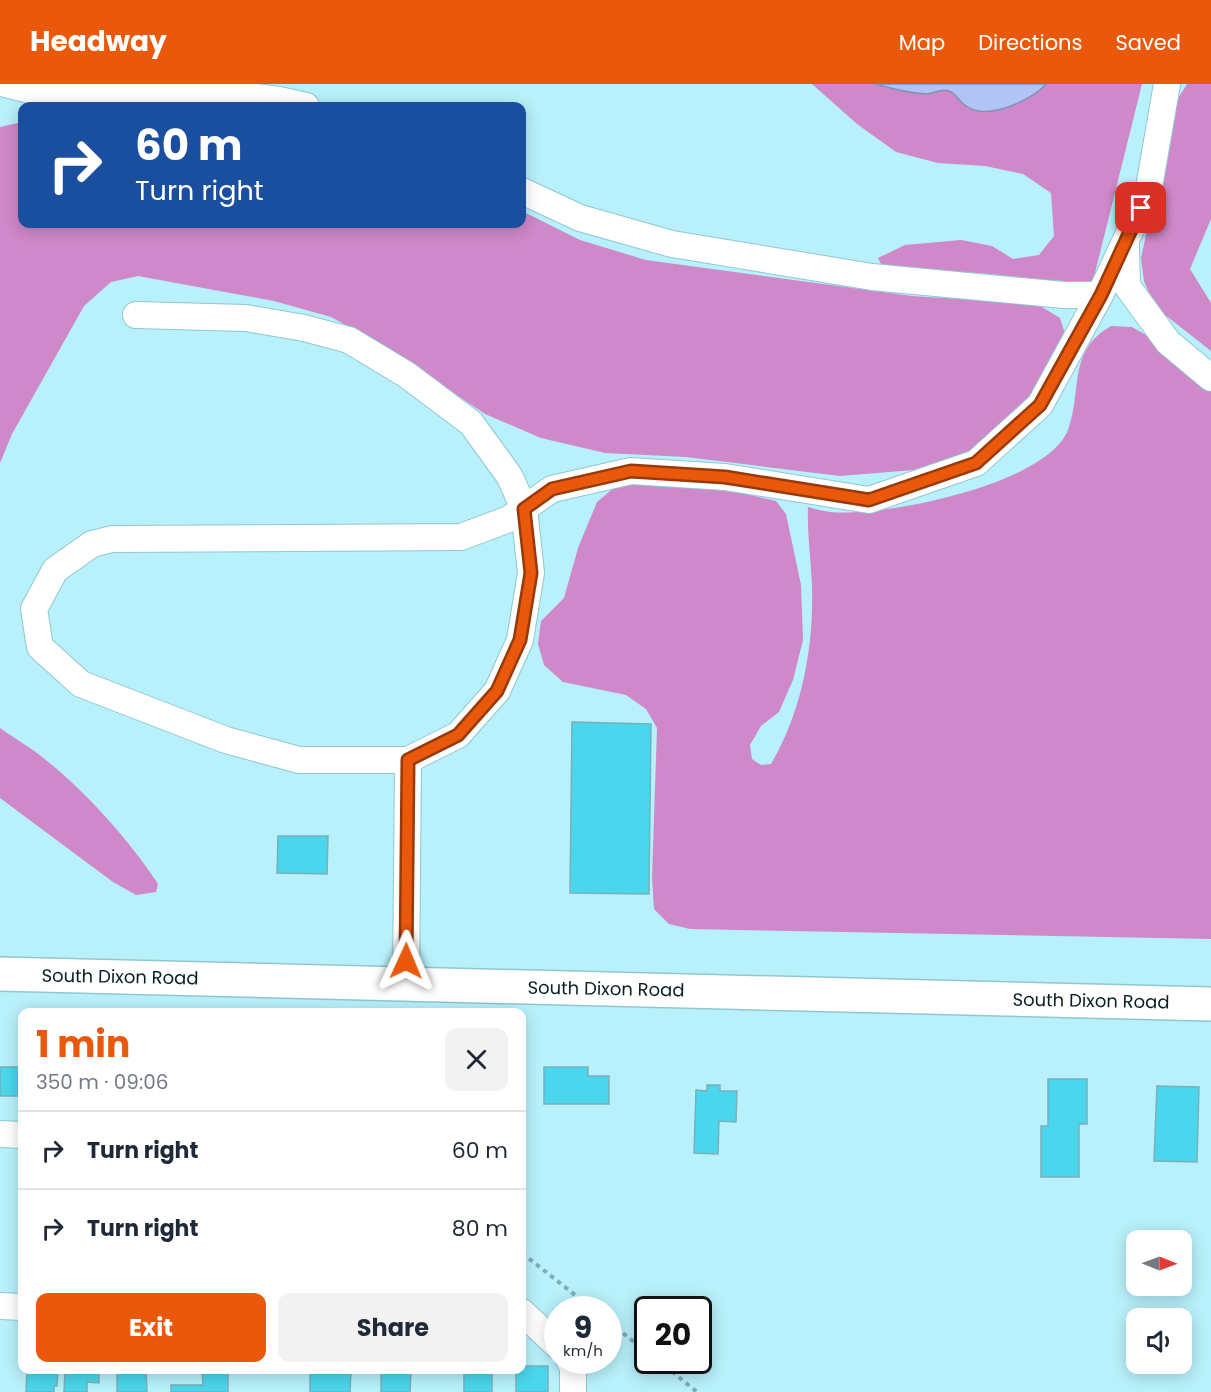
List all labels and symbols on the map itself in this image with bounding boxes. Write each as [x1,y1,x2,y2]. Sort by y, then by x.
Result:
pin [1115,182,1166,233]
position arrow [374,929,438,993]
street label: South Dixon Road [41,963,199,990]
street label: South Dixon Road [527,975,685,1002]
street label: South Dixon Road [1012,987,1170,1014]
north arrow [1126,1230,1192,1296]
speed limit sign: 20 [634,1296,712,1374]

